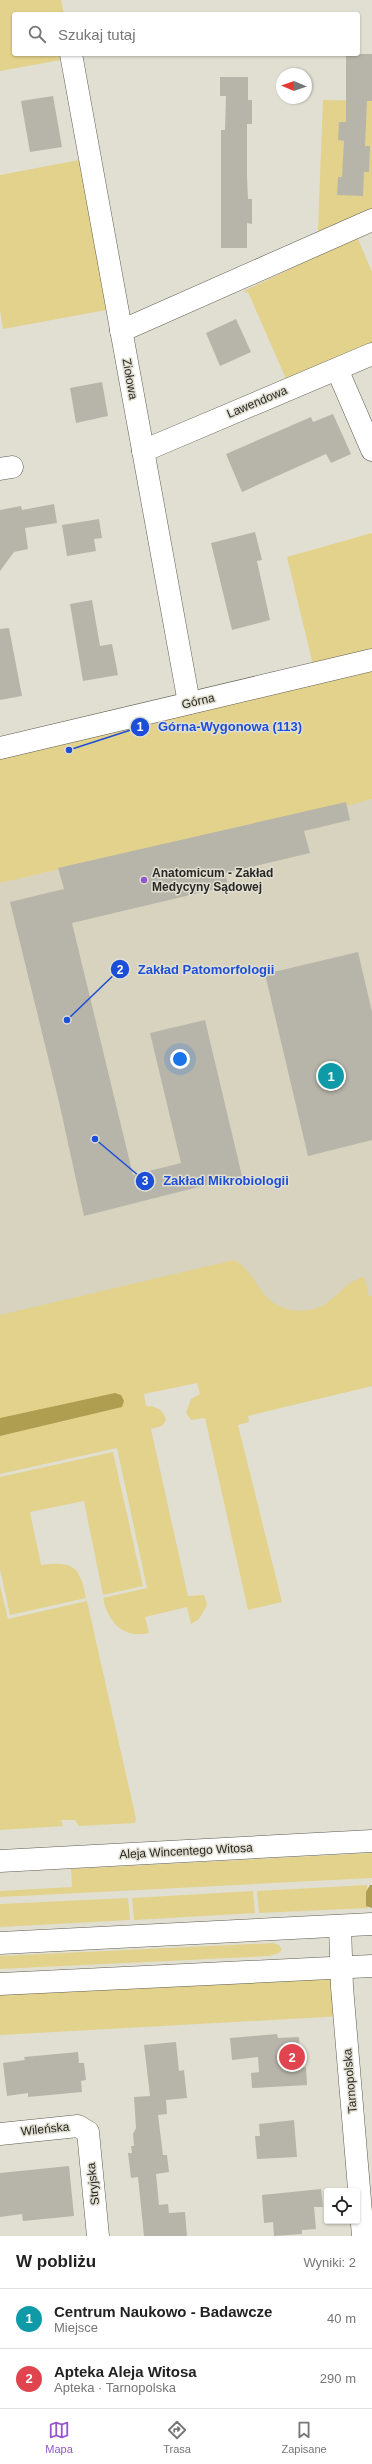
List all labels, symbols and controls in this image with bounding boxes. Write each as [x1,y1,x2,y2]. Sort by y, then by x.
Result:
search box [12,12,360,56]
icon: search [26,23,48,45]
text: Szukaj tutaj [58,26,136,43]
north arrow [276,68,312,104]
street label: Ziołowa [120,357,141,401]
street label: Lawendowa [225,383,290,421]
street label: Górna [180,690,216,712]
callout: Górna-Wygonowa (113) [130,714,310,739]
text: Górna-Wygonowa (113) [158,719,302,734]
text: 1 [137,720,144,734]
place label: Anatomicum - Zakład Medycyny Sądowej [152,866,273,894]
marker: Anatomicum - Zakład Medycyny Sądowej [139,875,149,885]
callout: Zakład Patomorfologii [110,957,282,982]
text: Zakład Patomorfologii [138,962,274,977]
text: 2 [117,963,124,977]
your location [170,1049,190,1069]
pin: 1 [318,1061,344,1091]
callout: Zakład Mikrobiologii [135,1168,297,1193]
text: Zakład Mikrobiologii [163,1173,289,1188]
text: 3 [142,1174,149,1188]
street label: Aleja Wincentego Witosa [119,1841,253,1861]
pin: 2 [279,2042,305,2072]
street label: Tarnopolska [340,2048,360,2114]
street label: Wileńska [20,2119,70,2139]
street label: Stryjska [84,2162,102,2206]
map controls [324,2188,360,2224]
button: locate [324,2188,360,2224]
text: W pobliżu [16,2252,96,2271]
text: Wyniki: 2 [303,2255,356,2270]
text: Centrum Naukowo - Badawcze [54,2303,272,2320]
text: 1 [25,2311,33,2326]
text: 40 m [327,2311,356,2326]
text: Miejsce [54,2320,98,2335]
text: Apteka Aleja Witosa [54,2363,197,2380]
text: 2 [25,2371,33,2386]
text: 290 m [320,2371,356,2386]
text: Apteka · Tarnopolska [54,2380,176,2395]
tab: Mapa [45,2419,73,2455]
tab: Trasa [163,2419,191,2455]
tab: Zapisane [281,2419,327,2455]

